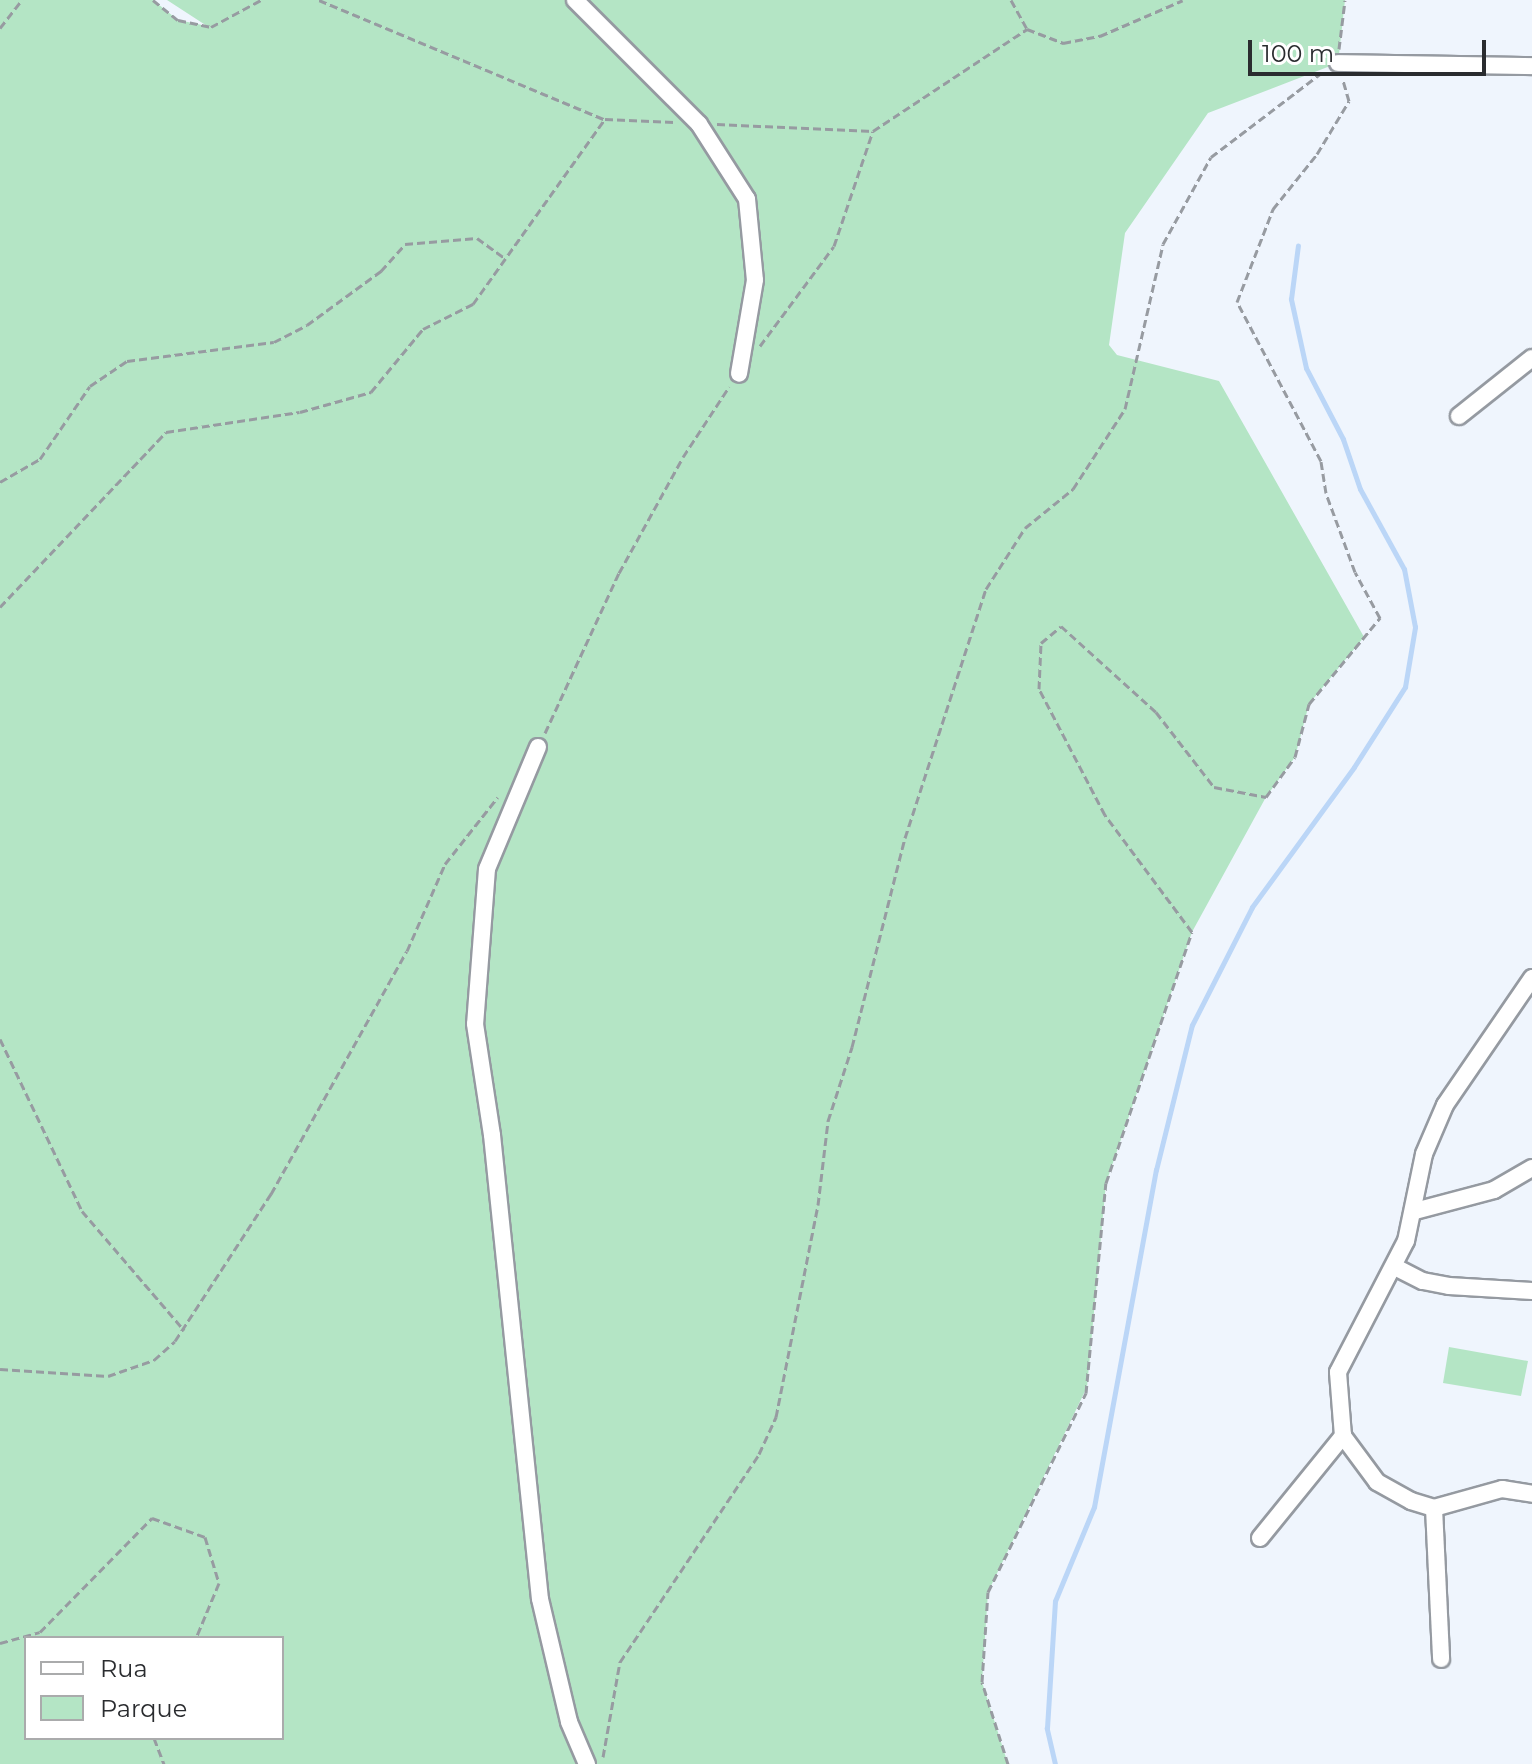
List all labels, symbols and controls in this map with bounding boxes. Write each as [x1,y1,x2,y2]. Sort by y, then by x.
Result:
scale bar [1252,24,1490,74]
text: 100 m [1262,39,1334,68]
legend [24,1636,284,1740]
text: Rua [100,1654,148,1683]
text: Parque [100,1694,187,1723]

